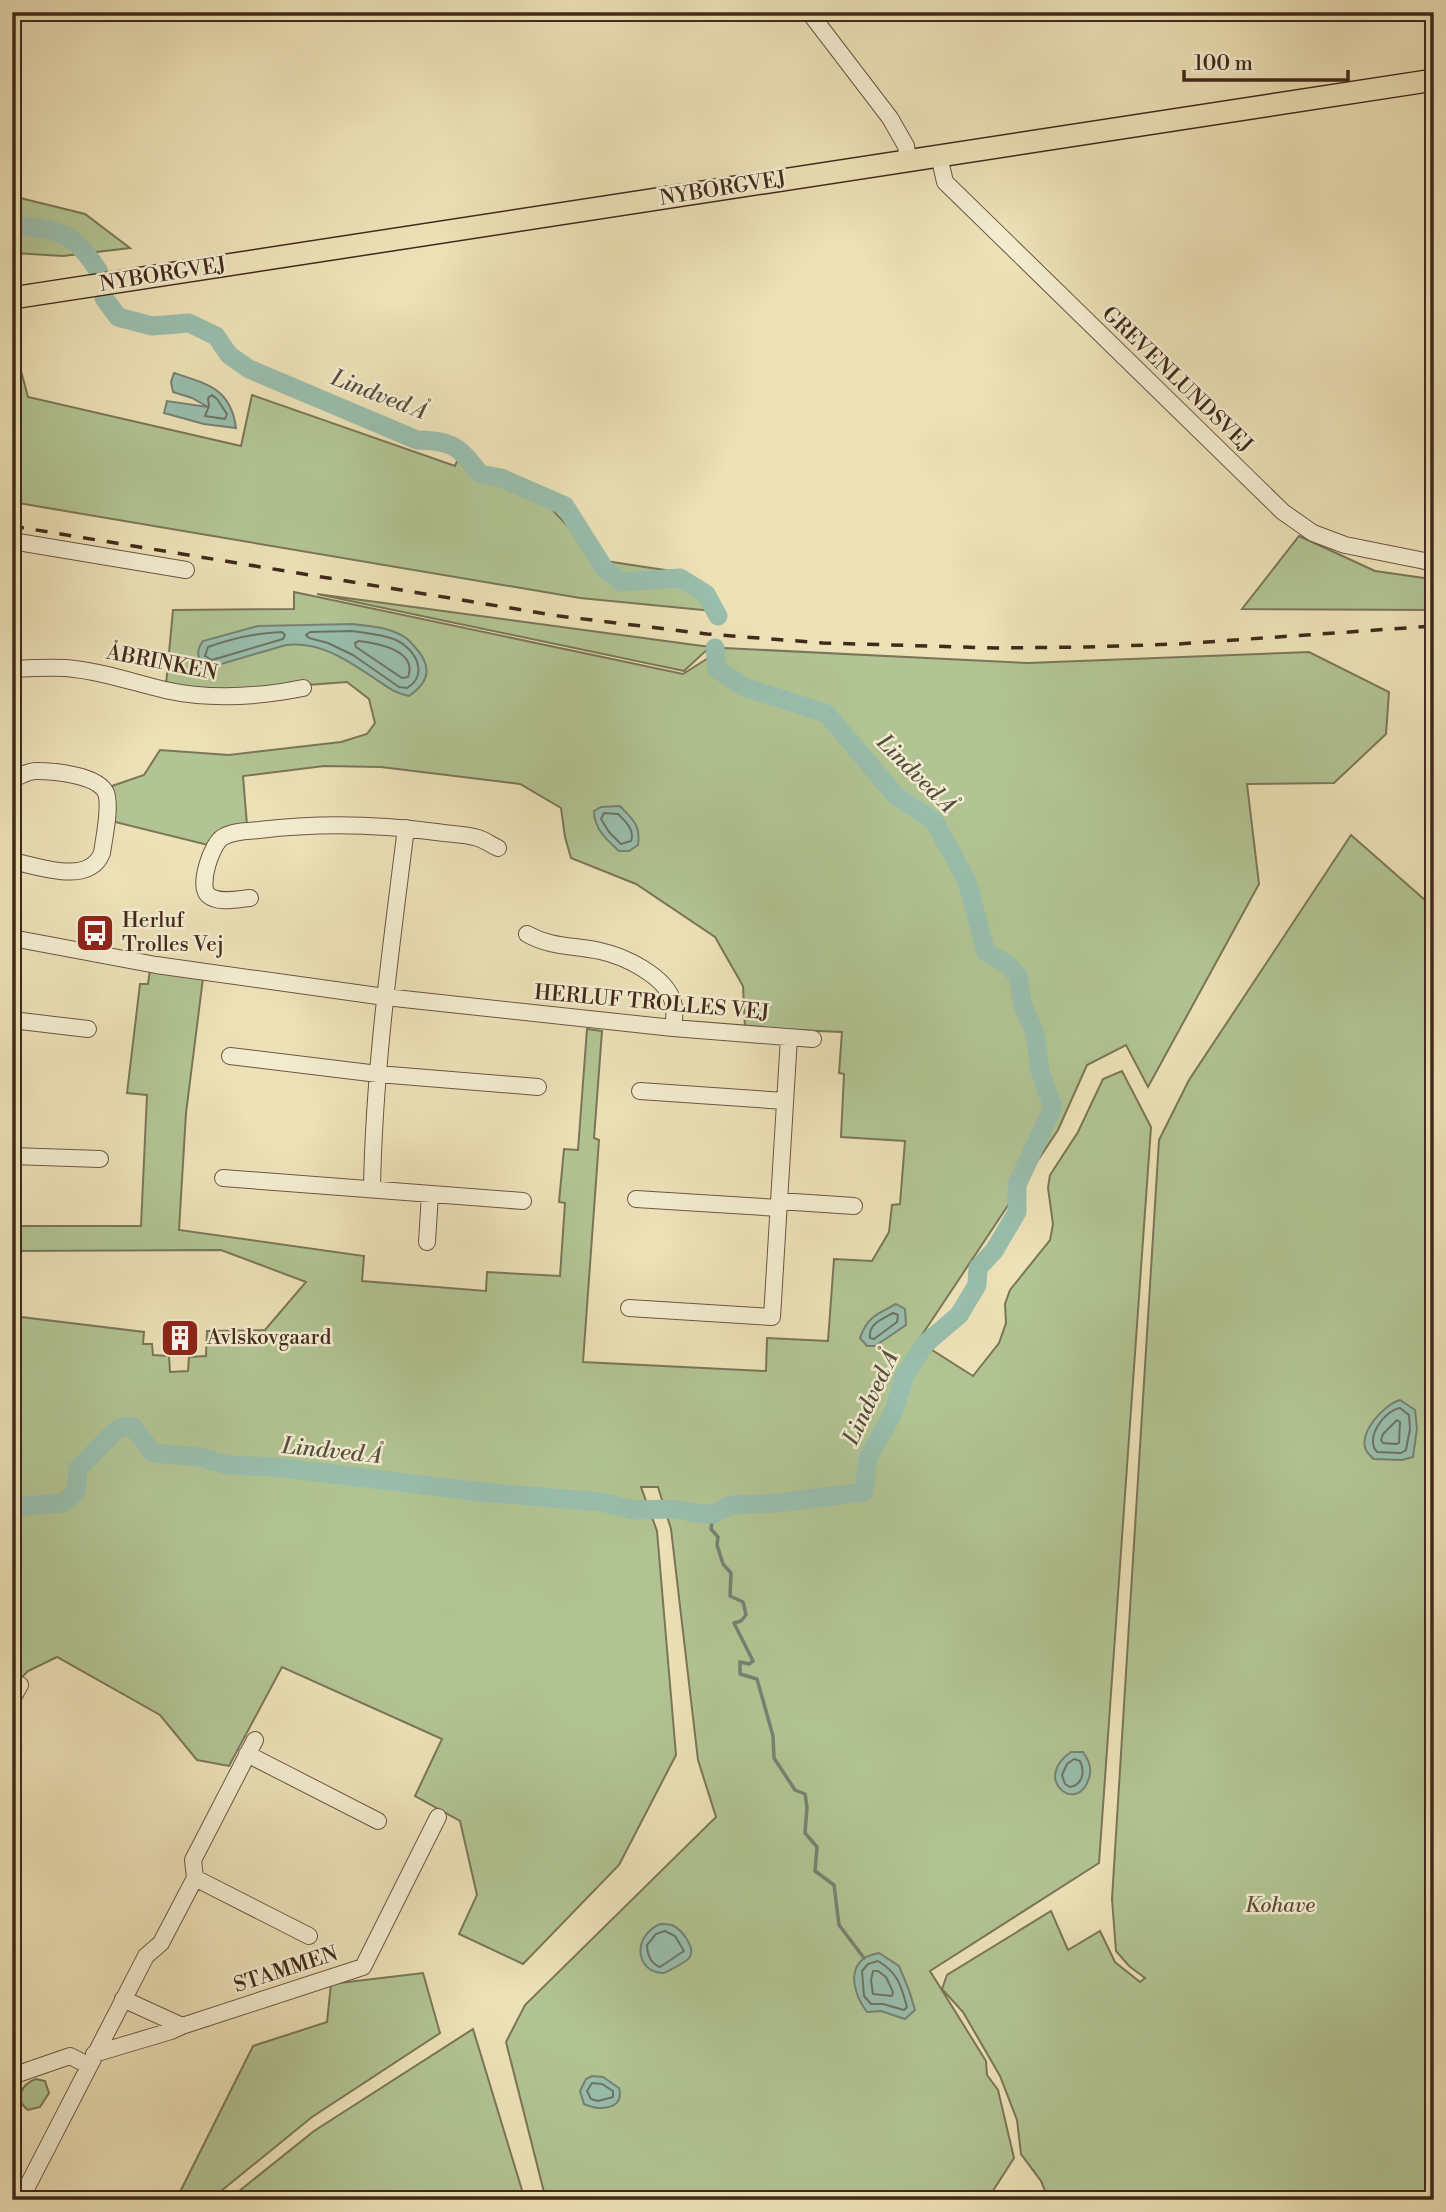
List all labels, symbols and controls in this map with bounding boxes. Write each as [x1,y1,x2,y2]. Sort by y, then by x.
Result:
scale bar [1184,38,1348,82]
text: 100 m [1194,51,1253,77]
street label: NYBORGVEJ [658,166,788,212]
street label: NYBORGVEJ [98,252,228,298]
street label: GREVENLUNDSVEJ [1096,301,1258,459]
water label: Lindved Å [326,362,433,427]
street label: ÅBRINKEN [103,637,221,687]
water label: Lindved Å [870,727,964,820]
place label: Herluf Trolles Vej [122,908,224,958]
bus stop icon: Herluf Trolles Vej [74,912,116,954]
street label: HERLUF TROLLES VEJ [533,980,771,1026]
building icon: Avlskovgaard [159,1317,201,1359]
place label: Avlskovgaard [206,1325,332,1351]
water label: Lindved Å [835,1345,905,1450]
water label: Lindved Å [280,1430,385,1470]
park label: Kohave [1245,1893,1315,1919]
street label: STAMMEN [231,1941,342,1999]

